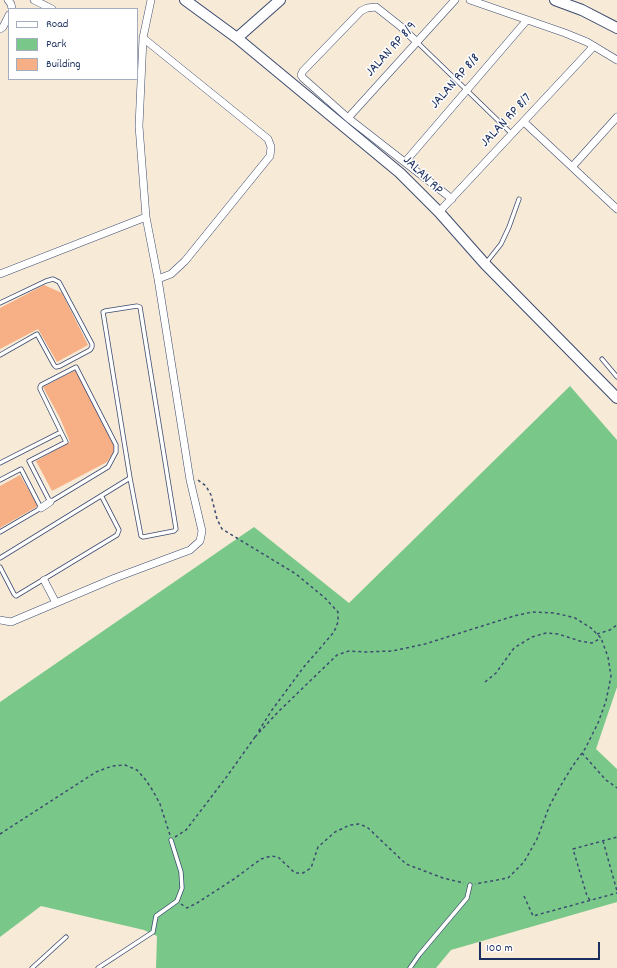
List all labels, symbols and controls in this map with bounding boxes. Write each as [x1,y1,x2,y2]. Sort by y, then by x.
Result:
legend [8,8,138,80]
text: Road [46,16,68,33]
street label: JALAN RP 8/9 [363,19,421,81]
text: Park [46,36,66,53]
street label: JALAN RP 8/8 [427,51,485,113]
text: Building [46,56,81,73]
street label: JALAN RP 8/7 [478,91,536,151]
street label: JALAN RP [398,153,446,199]
scale bar [481,934,602,960]
text: 100 m [486,940,513,957]

